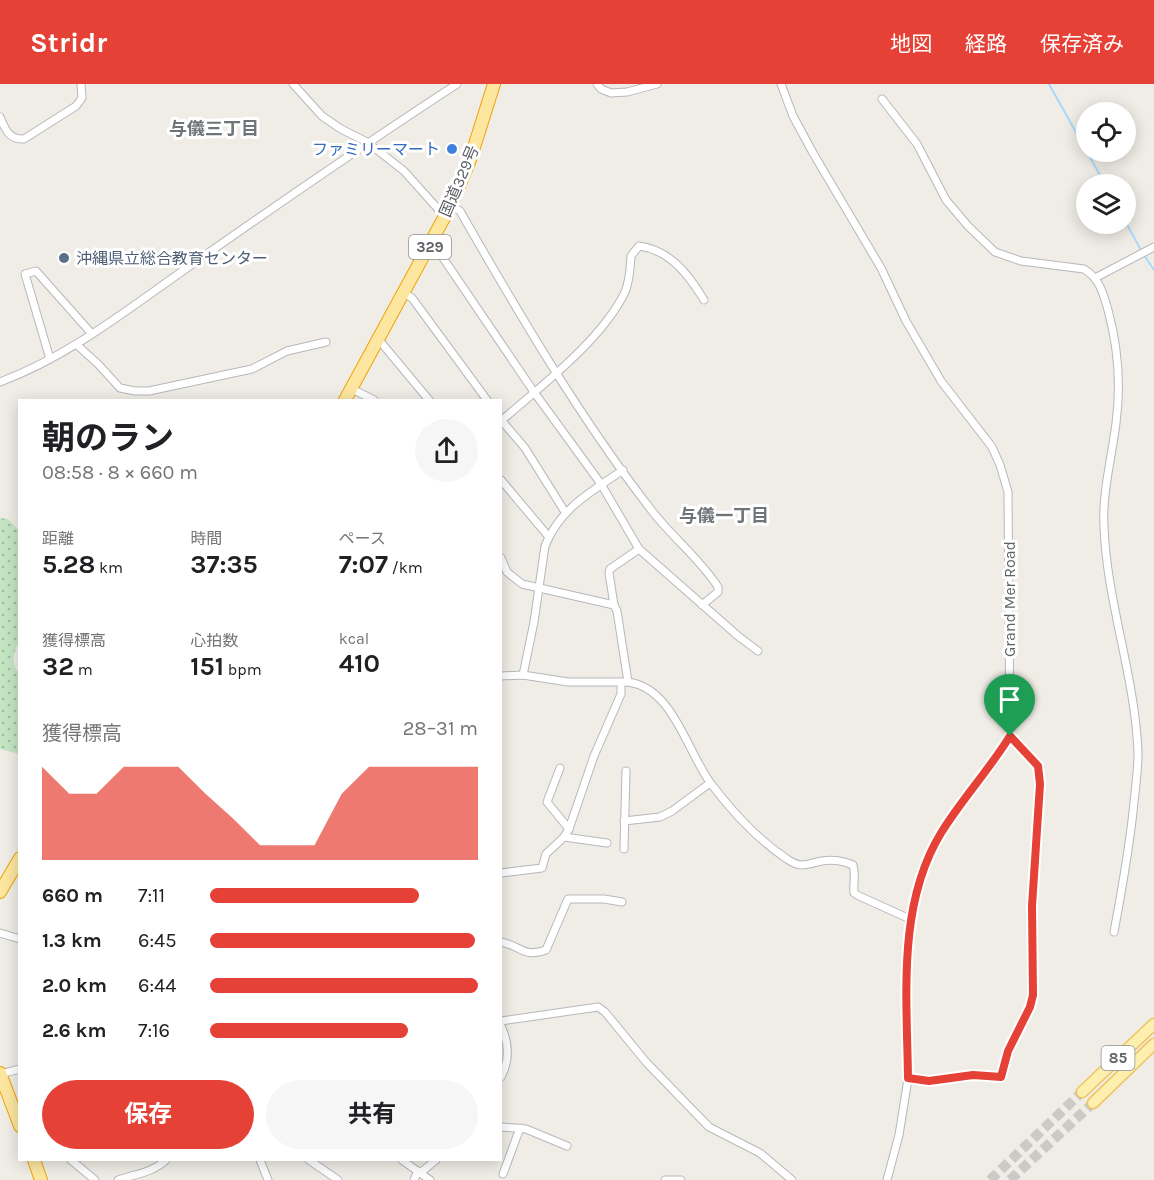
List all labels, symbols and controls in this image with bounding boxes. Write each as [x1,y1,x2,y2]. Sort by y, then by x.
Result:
text: Stridr [30,26,107,59]
text: 地図 [890,32,932,56]
text: 経路 [965,32,1007,56]
text: 保存済み [1040,32,1124,56]
map controls [1076,102,1136,234]
button: locate [1076,102,1136,162]
district label: 与儀三丁目 [169,118,259,140]
place label: ファミリーマート [312,140,440,159]
street label: 国道329号 [435,142,483,220]
marker: ファミリーマート [445,142,459,156]
button: layers [1076,174,1136,234]
road number: 329 [409,235,451,259]
place label: 沖縄県立総合教育センター [76,249,268,268]
marker: 沖縄県立総合教育センター [57,251,71,265]
text: 朝のラン [42,419,174,457]
button: share [415,419,478,482]
text: 08:58 · 8 × 660 m [42,461,198,484]
district label: 与儀一丁目 [679,505,769,527]
text: 距離 [42,529,74,548]
text: 時間 [190,529,222,548]
text: ペース [339,529,386,548]
street label: Grand Mer Road [1000,541,1019,657]
text: 5.28 [42,549,95,580]
text: 37:35 [190,549,258,580]
text: 7:07 [339,549,388,580]
text: km [95,558,123,577]
text: /km [388,558,423,577]
text: kcal [339,629,369,648]
text: 獲得標高 [42,631,106,650]
text: 心拍数 [190,631,238,650]
text: 410 [339,648,380,679]
text: 32 [42,651,74,682]
text: 151 [190,651,224,682]
text: m [74,660,93,679]
text: bpm [224,660,262,679]
pin [984,674,1035,736]
icon: arrive [993,683,1026,716]
text: 28–31 m [403,717,478,740]
text: 獲得標高 [42,722,122,745]
text: 660 m [42,884,103,907]
text: 7:11 [138,884,165,907]
text: 1.3 km [42,929,102,952]
text: 6:45 [138,929,177,952]
text: 2.0 km [42,974,107,997]
text: 6:44 [138,974,176,997]
text: 2.6 km [42,1019,106,1042]
text: 7:16 [138,1019,170,1042]
road number: 85 [1102,1046,1134,1070]
button: 保存 [42,1080,254,1149]
button: 共有 [266,1080,478,1149]

